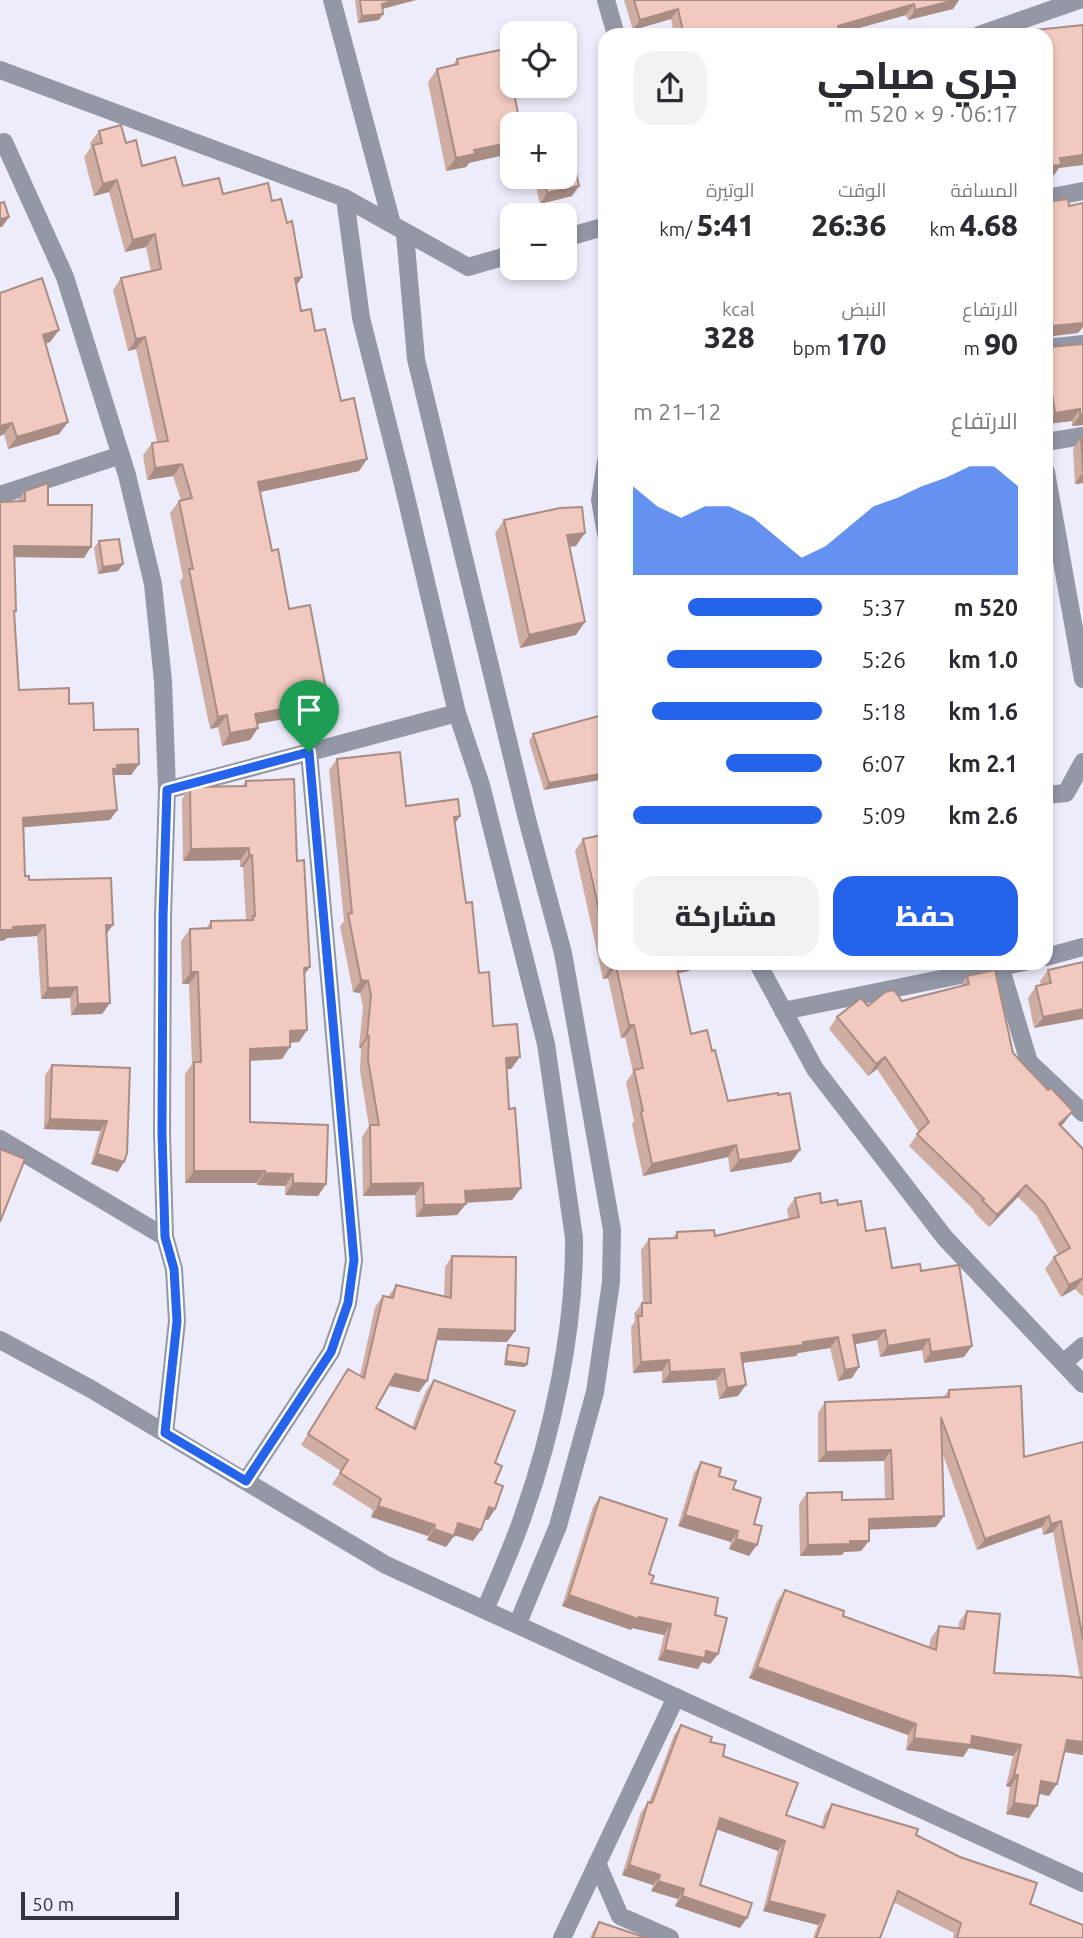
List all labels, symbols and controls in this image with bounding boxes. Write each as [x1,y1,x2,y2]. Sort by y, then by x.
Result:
map controls [500,21,577,280]
button: locate [500,21,577,98]
button: share [633,51,707,125]
text: جري صباحي [817,54,1018,96]
text: 06:17 · 9 × 520 m [844,101,1018,126]
button: + [500,112,577,189]
text: الوتيرة [706,179,755,201]
text: الوقت [838,179,886,201]
text: المسافة [950,179,1018,201]
button: − [500,203,577,280]
text: 5:41 [697,208,755,242]
text: 26:36 [811,208,886,242]
text: 4.68 [960,208,1018,242]
text: /km [659,218,697,240]
text: km [930,218,960,240]
text: kcal [722,298,755,320]
text: النبض [842,298,886,320]
text: الارتفاع [962,298,1018,320]
text: 328 [704,320,755,354]
text: 170 [836,327,886,361]
text: 90 [984,327,1018,361]
text: bpm [793,337,836,359]
text: m [963,337,984,359]
text: 12–21 m [633,399,721,424]
text: الارتفاع [951,408,1018,433]
text: 5:37 [861,595,906,620]
text: 520 m [954,595,1018,620]
text: 5:26 [861,647,906,672]
text: 1.0 km [948,647,1018,672]
pin [279,680,339,752]
icon: arrive [290,691,328,729]
text: 5:18 [861,699,906,724]
text: 1.6 km [948,699,1018,724]
text: 6:07 [861,751,906,776]
text: 2.1 km [948,751,1018,776]
text: 5:09 [861,803,906,828]
text: 2.6 km [948,803,1018,828]
button: مشاركة [633,876,819,956]
button: حفظ [833,876,1018,956]
scale bar [21,1889,178,1921]
text: 50 m [32,1893,74,1915]

